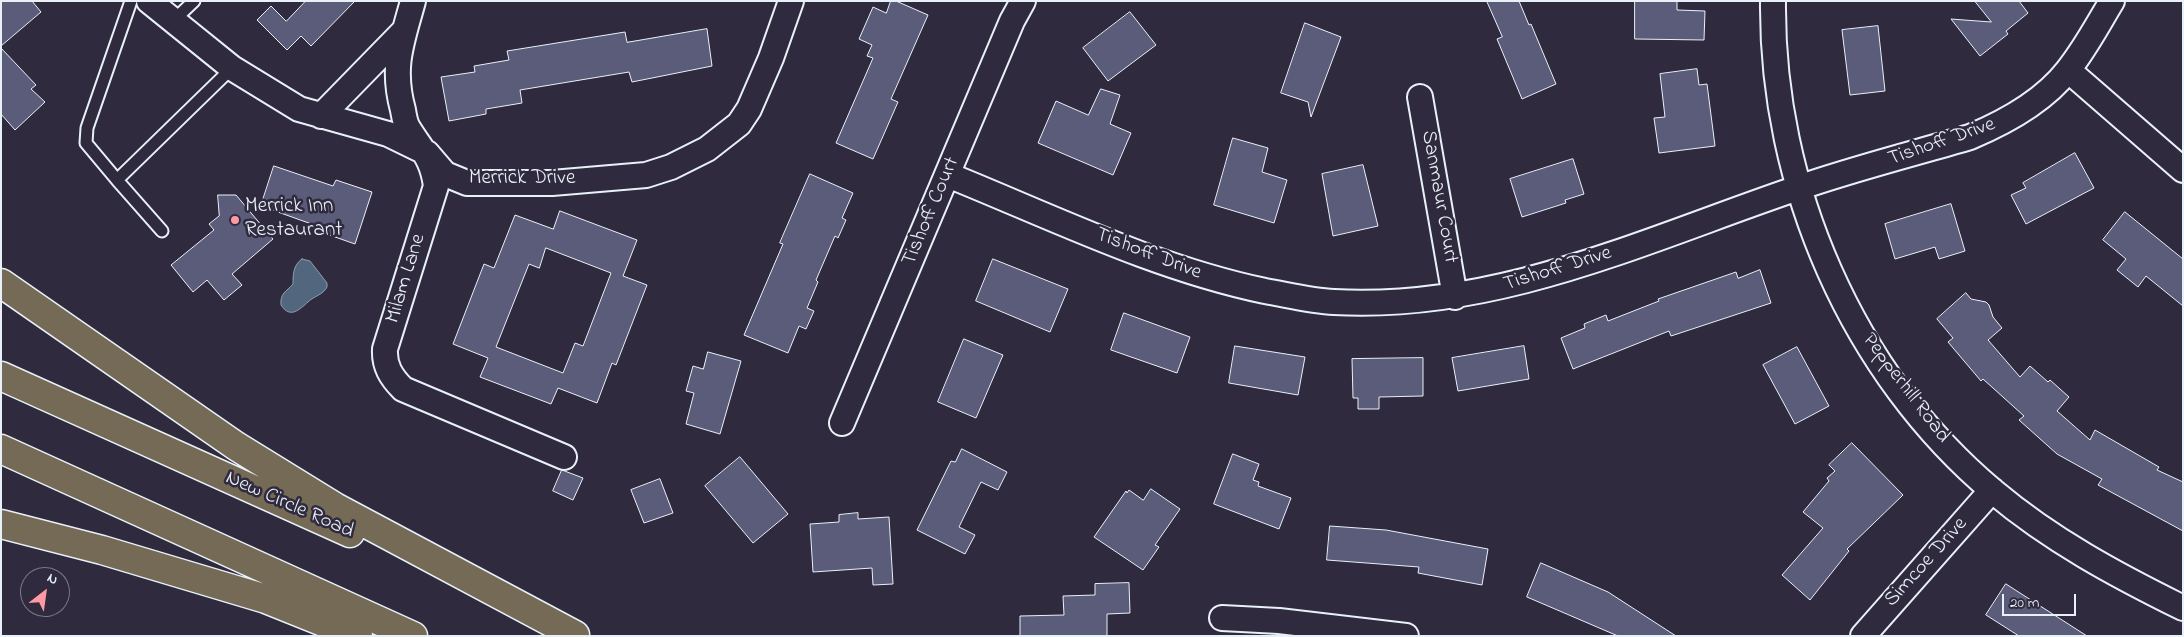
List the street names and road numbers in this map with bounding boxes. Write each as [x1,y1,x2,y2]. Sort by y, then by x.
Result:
street label: Tishoff Drive [1885,113,1999,173]
street label: Sanmaur Court [1414,129,1462,265]
street label: Tishoff Court [898,154,966,270]
street label: Merrick Drive [469,167,575,193]
street label: Tishoff Drive [1091,223,1205,287]
street label: Milam Lane [382,231,432,327]
street label: Tishoff Drive [1501,242,1615,298]
street label: Pepperhill Road [1856,329,1954,449]
street label: New Circle Road [221,467,357,545]
street label: Simcoe Drive [1880,513,1974,613]

